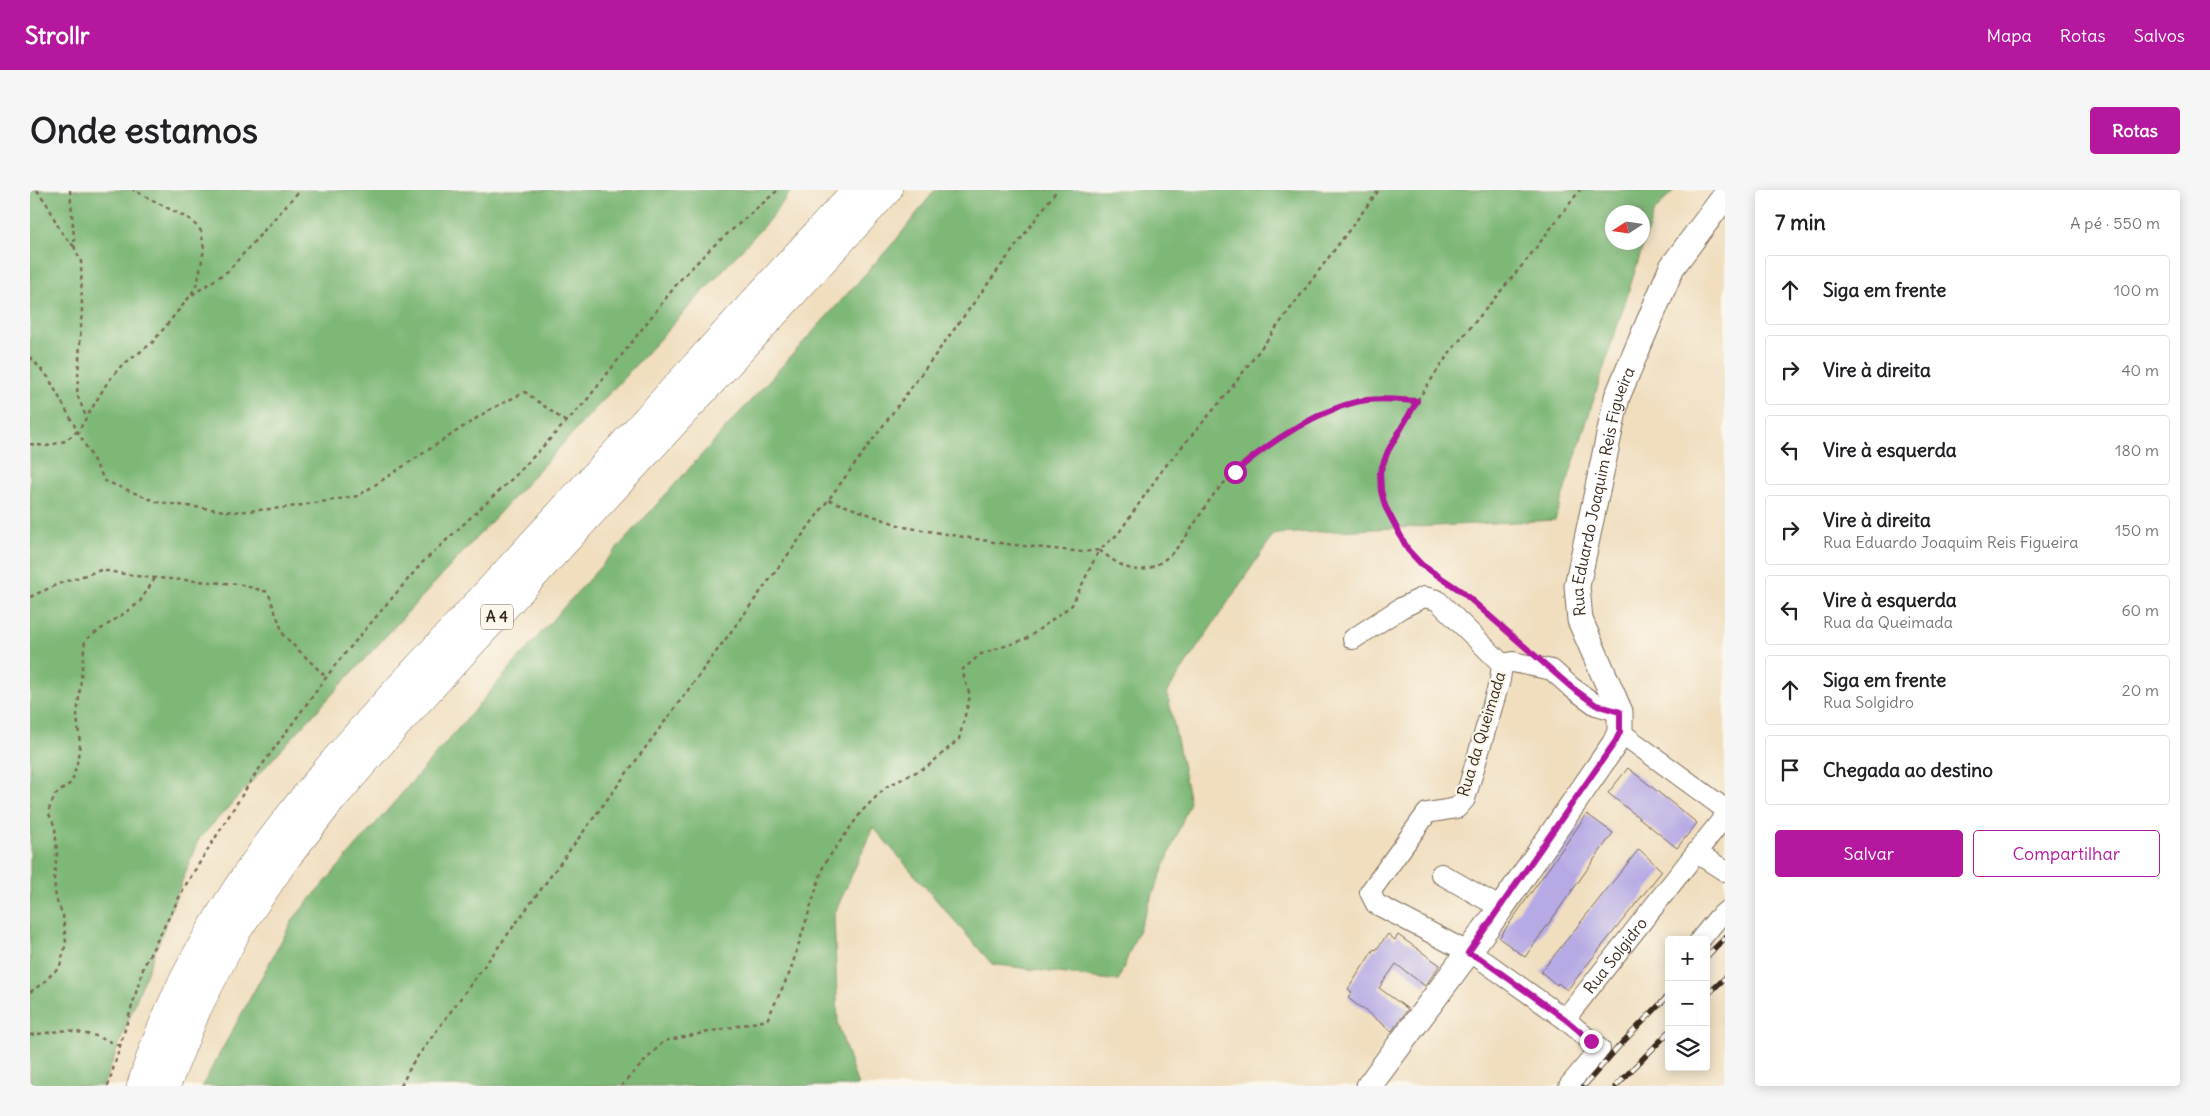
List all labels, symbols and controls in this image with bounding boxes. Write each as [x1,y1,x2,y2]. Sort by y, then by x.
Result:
text: Strollr [25,20,90,50]
text: Mapa [1987,24,2032,47]
text: Rotas [2060,24,2106,47]
text: Salvos [2134,24,2185,47]
button: Rotas [2090,107,2180,154]
text: Onde estamos [30,108,258,152]
north arrow [1605,205,1650,250]
text: 7 min [1775,209,1826,236]
text: A pé · 550 m [2070,213,2160,233]
icon: ahead [1776,276,1804,304]
text: Siga em frente [1823,278,1946,302]
text: 100 m [2114,280,2159,300]
icon: right [1776,356,1804,384]
text: Vire à direita [1823,358,1931,382]
text: 40 m [2121,360,2159,380]
street label: Rua Eduardo Joaquim Reis Figueira [1567,364,1639,617]
icon: left [1776,436,1804,464]
text: Vire à esquerda [1823,438,1957,462]
text: 180 m [2115,440,2159,460]
route start [1224,461,1247,484]
text: Vire à direita [1823,508,1931,532]
icon: right [1776,516,1804,544]
text: 150 m [2115,520,2159,540]
text: Rua Eduardo Joaquim Reis Figueira [1823,532,2078,552]
text: Vire à esquerda [1823,588,1957,612]
icon: left [1776,596,1804,624]
text: 60 m [2121,600,2159,620]
road number: A 4 [481,604,513,630]
text: Rua da Queimada [1823,612,1953,632]
text: Siga em frente [1823,668,1946,692]
street label: Rua da Queimada [1452,669,1510,799]
icon: ahead [1776,676,1804,704]
text: 20 m [2122,680,2159,700]
text: Rua Solgidro [1823,692,1914,712]
icon: arrive [1776,756,1804,784]
text: Chegada ao destino [1823,758,1993,782]
button: Salvar [1775,830,1963,877]
button: Compartilhar [1973,830,2160,877]
street label: Rua Solgidro [1579,913,1651,997]
map controls [1665,936,1710,1071]
button: + [1665,936,1710,981]
button: − [1665,981,1710,1026]
button: layers [1665,1026,1710,1071]
route end [1580,1030,1603,1053]

